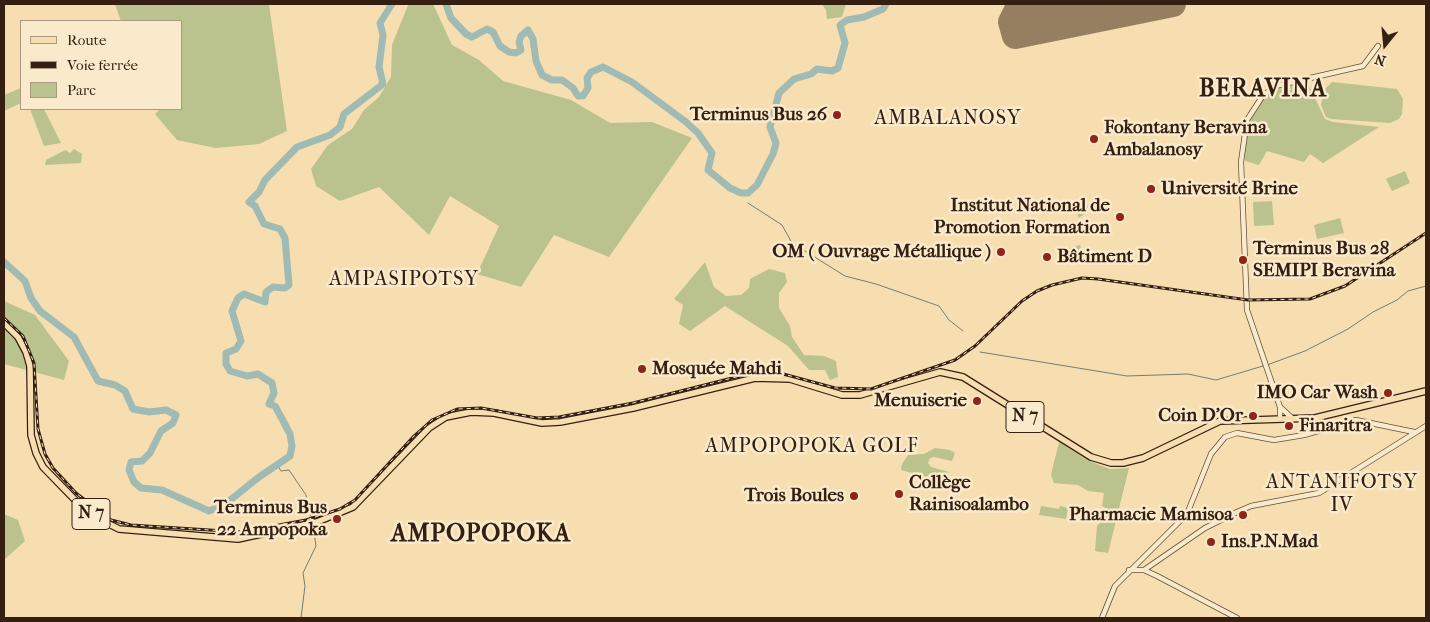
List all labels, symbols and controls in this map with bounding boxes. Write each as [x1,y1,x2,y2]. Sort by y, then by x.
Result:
legend [20,20,182,110]
north arrow [1360,20,1410,70]
text: Route [67,31,106,49]
text: N [1373,50,1388,70]
text: Voie ferrée [67,56,138,74]
district label: BERAVINA [1198,76,1328,104]
text: Parc [67,81,96,99]
place label: Terminus Bus 26 [690,104,827,126]
district label: AMBALANOSY [873,107,1023,131]
marker: Terminus Bus 26 [831,109,843,121]
place label: Fokontany Beravina Ambalanosy [1104,117,1267,161]
marker: Fokontany Beravina Ambalanosy [1088,133,1100,145]
place label: Université Brine [1161,178,1298,200]
marker: Université Brine [1145,183,1157,195]
place label: Institut National de Promotion Formation [934,195,1110,239]
marker: Institut National de Promotion Formation [1114,211,1126,223]
place label: Terminus Bus 28 SEMIPI Beravina [1253,238,1395,282]
place label: OM ( Ouvrage Métallique ) [772,241,991,263]
marker: OM ( Ouvrage Métallique ) [995,246,1007,258]
place label: Bâtiment D [1057,246,1152,268]
marker: Bâtiment D [1041,251,1053,263]
marker: Terminus Bus 28 SEMIPI Beravina [1237,254,1249,266]
district label: AMPASIPOTSY [328,268,480,292]
place label: Mosquée Mahdi [652,358,782,380]
marker: Mosquée Mahdi [636,363,648,375]
place label: IMO Car Wash [1257,382,1378,404]
marker: IMO Car Wash [1382,387,1394,399]
place label: Menuiserie [874,390,967,412]
marker: Menuiserie [971,395,983,407]
road number: N 7 [1006,402,1044,432]
place label: Coin D'Or [1158,405,1243,427]
marker: Coin D'Or [1247,410,1259,422]
place label: Finaritra [1299,415,1372,437]
marker: Finaritra [1283,420,1295,432]
district label: AMPOPOPOKA GOLF [703,435,921,459]
district label: ANTANIFOTSY IV [1265,471,1419,518]
place label: Collège Rainisoalambo [909,472,1029,516]
place label: Trois Boules [744,485,844,507]
marker: Collège Rainisoalambo [893,488,905,500]
marker: Trois Boules [848,490,860,502]
place label: Terminus Bus 22 Ampopoka [214,497,327,541]
road number: N 7 [72,498,110,530]
place label: Pharmacie Mamisoa [1069,504,1233,526]
marker: Pharmacie Mamisoa [1237,509,1249,521]
marker: Terminus Bus 22 Ampopoka [331,513,343,525]
district label: AMPOPOPOKA [390,521,572,549]
place label: Ins.P.N.Mad [1221,531,1318,553]
marker: Ins.P.N.Mad [1205,536,1217,548]

